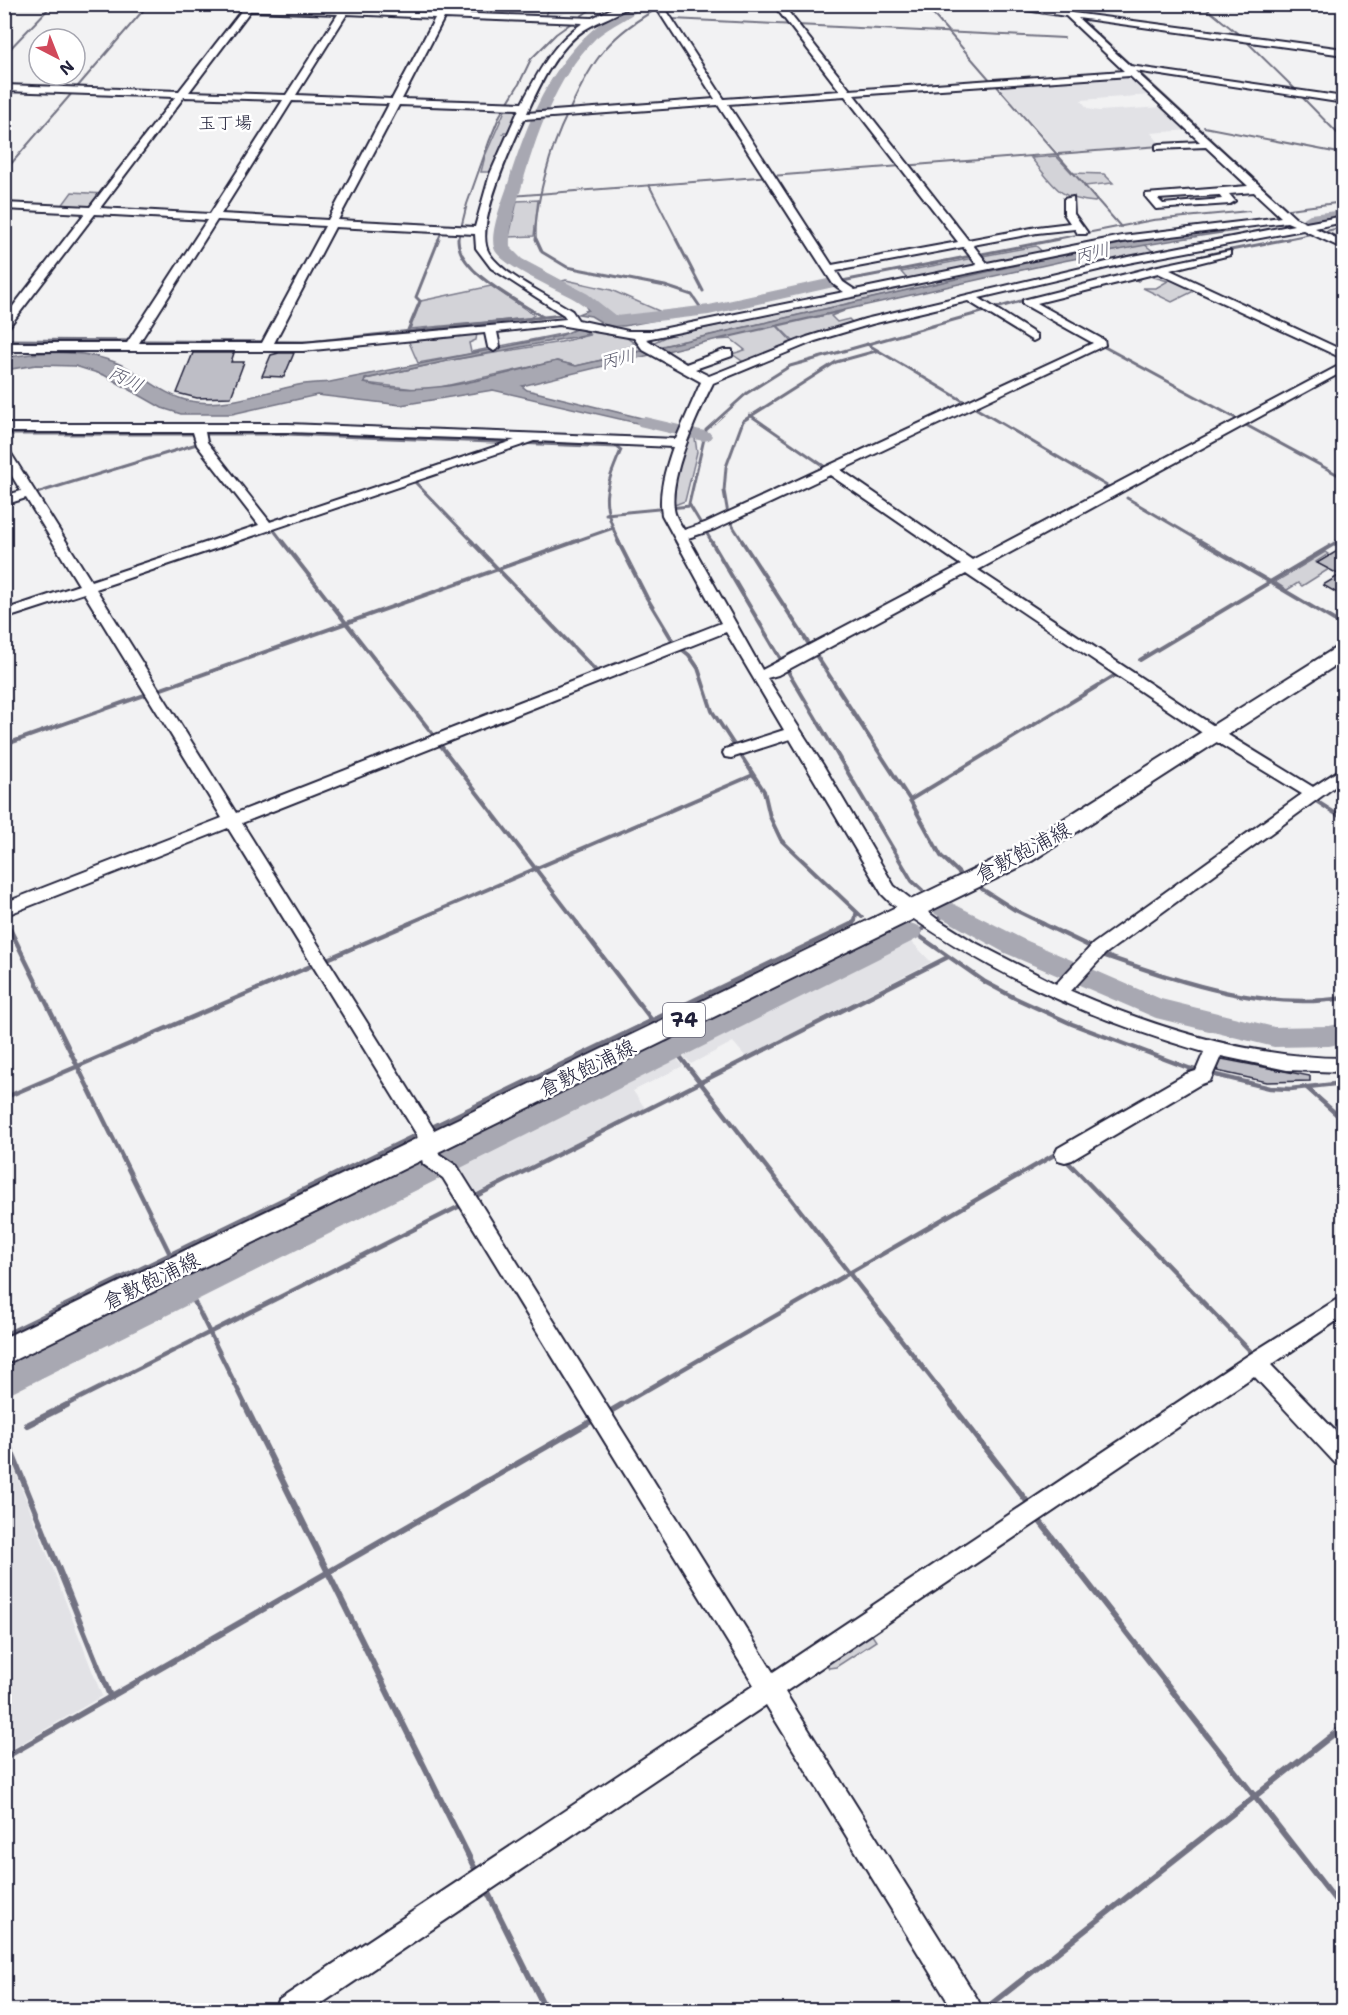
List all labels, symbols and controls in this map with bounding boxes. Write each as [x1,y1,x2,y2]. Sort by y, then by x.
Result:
north arrow [27,27,87,87]
text: N [55,56,78,80]
district label: 玉丁場 [198,111,252,135]
water label: 丙川 [1072,237,1112,269]
water label: 丙川 [598,343,638,375]
water label: 丙川 [105,360,147,398]
street label: 倉敷飽浦線 [970,815,1076,889]
road number: 74 [663,1003,705,1037]
street label: 倉敷飽浦線 [534,1032,640,1104]
street label: 倉敷飽浦線 [98,1245,204,1317]

